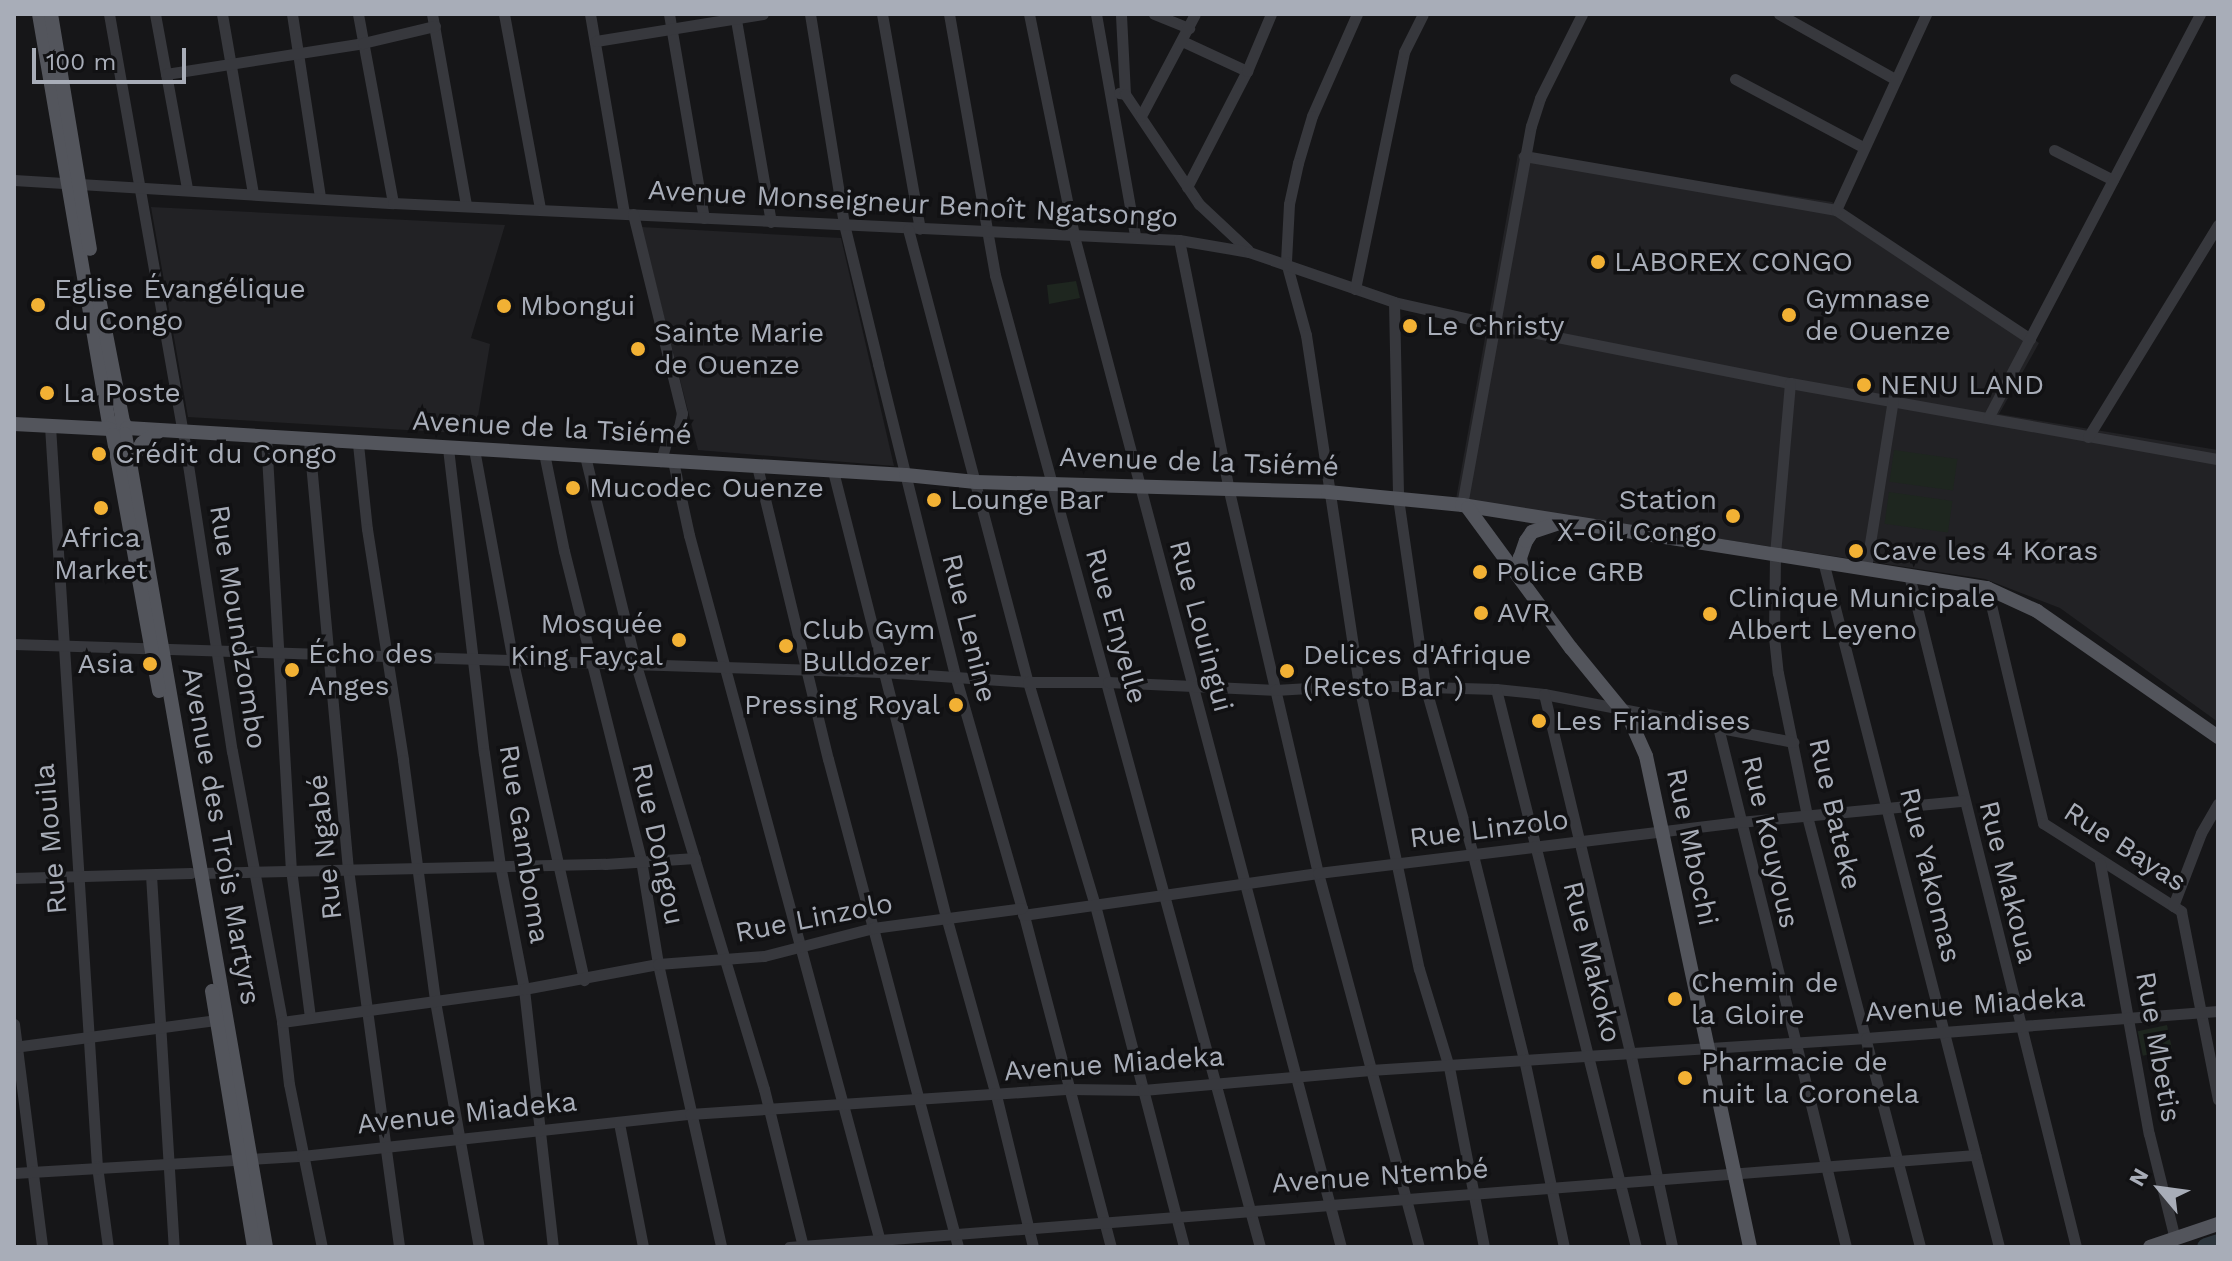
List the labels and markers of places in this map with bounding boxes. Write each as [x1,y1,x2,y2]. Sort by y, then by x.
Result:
place label: LABOREX CONGO [1614,245,1853,279]
marker: LABOREX CONGO [1589,253,1607,271]
place label: Eglise Évangélique du Congo [54,272,306,338]
place label: Gymnase de Ouenze [1805,282,1951,348]
place label: Mbongui [520,289,635,323]
marker: Eglise Évangélique du Congo [29,296,47,314]
marker: Mbongui [495,297,513,315]
marker: Gymnase de Ouenze [1780,306,1798,324]
place label: Le Christy [1426,309,1564,343]
place label: Sainte Marie de Ouenze [654,316,824,382]
marker: Le Christy [1401,317,1419,335]
marker: Sainte Marie de Ouenze [629,340,647,358]
place label: NENU LAND [1880,368,2044,402]
place label: La Poste [63,376,181,410]
marker: NENU LAND [1855,376,1873,394]
marker: La Poste [38,384,56,402]
place label: Crédit du Congo [115,437,337,471]
marker: Crédit du Congo [90,445,108,463]
place label: Mucodec Ouenze [589,471,824,505]
marker: Mucodec Ouenze [564,479,582,497]
place label: Lounge Bar [950,483,1104,517]
place label: Station X-Oil Congo [1556,483,1717,549]
marker: Lounge Bar [925,491,943,509]
marker: Africa Market [92,499,110,517]
marker: Station X-Oil Congo [1724,507,1742,525]
place label: Africa Market [54,521,148,587]
place label: Cave les 4 Koras [1872,534,2098,568]
marker: Cave les 4 Koras [1847,542,1865,560]
place label: Police GRB [1496,555,1644,589]
marker: Police GRB [1471,563,1489,581]
place label: Clinique Municipale Albert Leyeno [1728,581,1996,647]
place label: AVR [1497,596,1551,630]
marker: Clinique Municipale Albert Leyeno [1699,603,1721,625]
marker: AVR [1472,604,1490,622]
place label: Mosquée King Fayçal [510,607,663,673]
place label: Club Gym Bulldozer [802,613,935,679]
marker: Mosquée King Fayçal [670,631,688,649]
place label: Écho des Anges [308,637,433,703]
marker: Club Gym Bulldozer [777,637,795,655]
place label: Delices d'Afrique (Resto Bar ) [1303,638,1531,704]
place label: Asia [78,647,134,681]
marker: Asia [141,655,159,673]
marker: Écho des Anges [283,661,301,679]
marker: Delices d'Afrique (Resto Bar ) [1278,662,1296,680]
place label: Pressing Royal [744,688,940,722]
marker: Pressing Royal [947,696,965,714]
place label: Les Friandises [1555,704,1750,738]
marker: Les Friandises [1530,712,1548,730]
place label: Chemin de la Gloire [1691,966,1838,1032]
marker: Chemin de la Gloire [1666,990,1684,1008]
place label: Pharmacie de nuit la Coronela [1701,1045,1920,1111]
marker: Pharmacie de nuit la Coronela [1676,1069,1694,1087]

